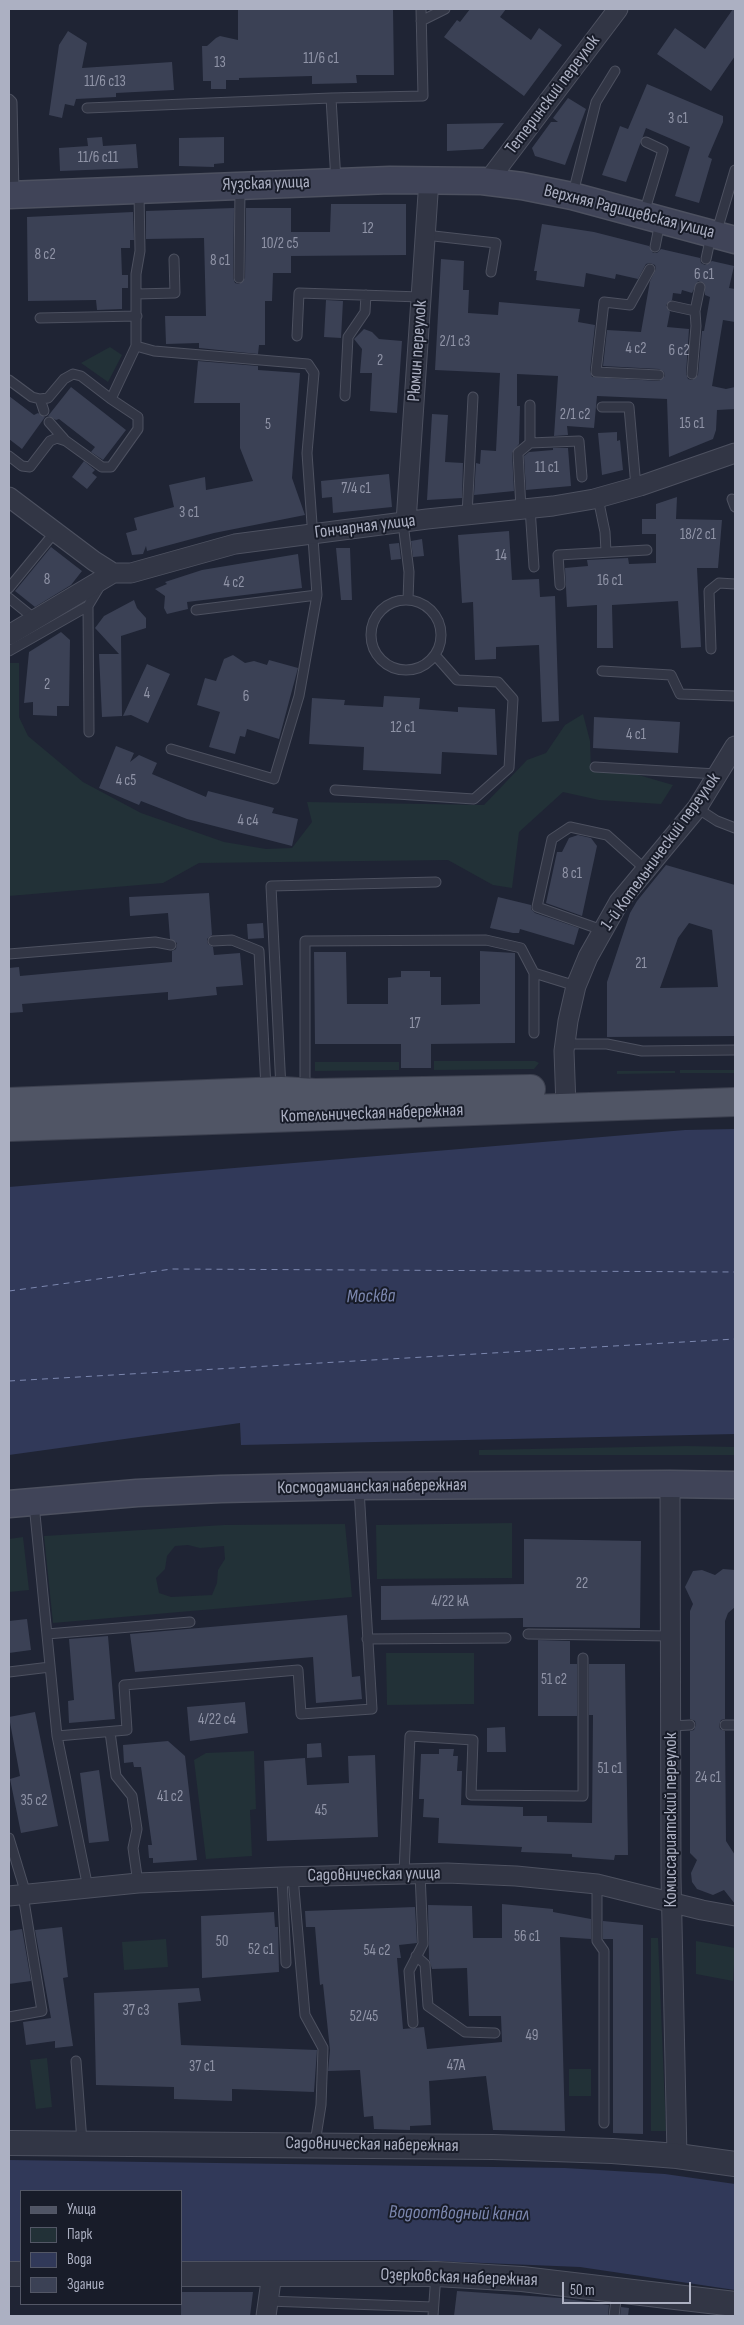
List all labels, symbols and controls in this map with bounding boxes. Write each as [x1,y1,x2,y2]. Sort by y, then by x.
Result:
street label: Тетеринский переулок [501,31,605,159]
house number: 11/6 с1 [303,50,339,68]
house number: 13 [214,54,226,72]
house number: 11/6 с13 [84,73,126,91]
house number: 3 с1 [668,110,688,128]
house number: 11/6 с11 [78,149,118,167]
street label: Яузская улица [222,172,310,196]
street label: Верхняя Радищевская улица [541,180,717,244]
house number: 12 [362,220,374,238]
house number: 10/2 с5 [262,235,298,253]
house number: 8 с2 [34,246,56,264]
house number: 8 с1 [210,252,230,270]
house number: 6 с1 [694,266,714,284]
street label: Рюмин переулок [404,300,432,402]
house number: 2/1 с3 [440,333,470,351]
house number: 4 с2 [626,340,646,358]
house number: 6 с2 [668,342,690,360]
house number: 2 [377,352,383,370]
house number: 2/1 с2 [560,406,590,424]
house number: 15 с1 [680,415,704,433]
house number: 5 [265,416,271,434]
house number: 11 с1 [535,459,559,477]
house number: 7/4 с1 [341,480,371,498]
house number: 3 с1 [179,504,199,522]
street label: Гончарная улица [313,510,417,544]
house number: 18/2 с1 [680,526,716,544]
house number: 14 [495,547,507,565]
house number: 8 [44,571,50,589]
house number: 16 с1 [597,572,623,590]
house number: 4 с2 [224,574,244,592]
house number: 2 [44,676,50,694]
house number: 4 [144,685,150,703]
house number: 6 [243,688,249,706]
house number: 12 с1 [390,719,416,737]
house number: 4 с1 [626,726,646,744]
street label: 1-й Котельнический переулок [597,769,725,935]
house number: 4 с5 [116,772,136,790]
house number: 4 с4 [237,812,259,830]
house number: 8 с1 [562,865,582,883]
house number: 21 [635,955,647,973]
house number: 17 [409,1015,421,1033]
street label: Котельническая набережная [280,1100,464,1128]
water label: Москва [346,1285,396,1309]
street label: Космодамианская набережная [277,1475,467,1499]
house number: 22 [576,1575,588,1593]
house number: 4/22 кА [431,1593,469,1611]
house number: 51 с2 [541,1671,567,1689]
house number: 4/22 с4 [198,1711,236,1729]
street label: Комиссариатский переулок [660,1732,682,1908]
house number: 51 с1 [598,1760,622,1778]
house number: 24 с1 [695,1769,721,1787]
house number: 41 с2 [157,1788,183,1806]
house number: 35 с2 [21,1792,47,1810]
house number: 45 [315,1802,327,1820]
street label: Садовническая улица [307,1863,441,1887]
house number: 56 с1 [514,1928,540,1946]
house number: 50 [216,1933,228,1951]
house number: 52 с1 [248,1941,274,1959]
house number: 54 с2 [364,1942,390,1960]
house number: 37 с3 [123,2002,149,2020]
house number: 52/45 [350,2008,378,2026]
house number: 49 [526,2027,538,2045]
house number: 47А [447,2057,465,2075]
house number: 37 с1 [189,2058,215,2076]
street label: Садовническая набережная [285,2133,459,2157]
legend [20,2190,182,2305]
text: Улица [67,2200,96,2219]
water label: Водоотводный канал [389,2201,529,2227]
text: Парк [67,2225,92,2244]
text: Вода [67,2250,92,2269]
street label: Озерковская набережная [380,2264,538,2292]
scale bar [564,2272,693,2304]
text: Здание [67,2275,104,2294]
text: 50 m [570,2281,595,2300]

